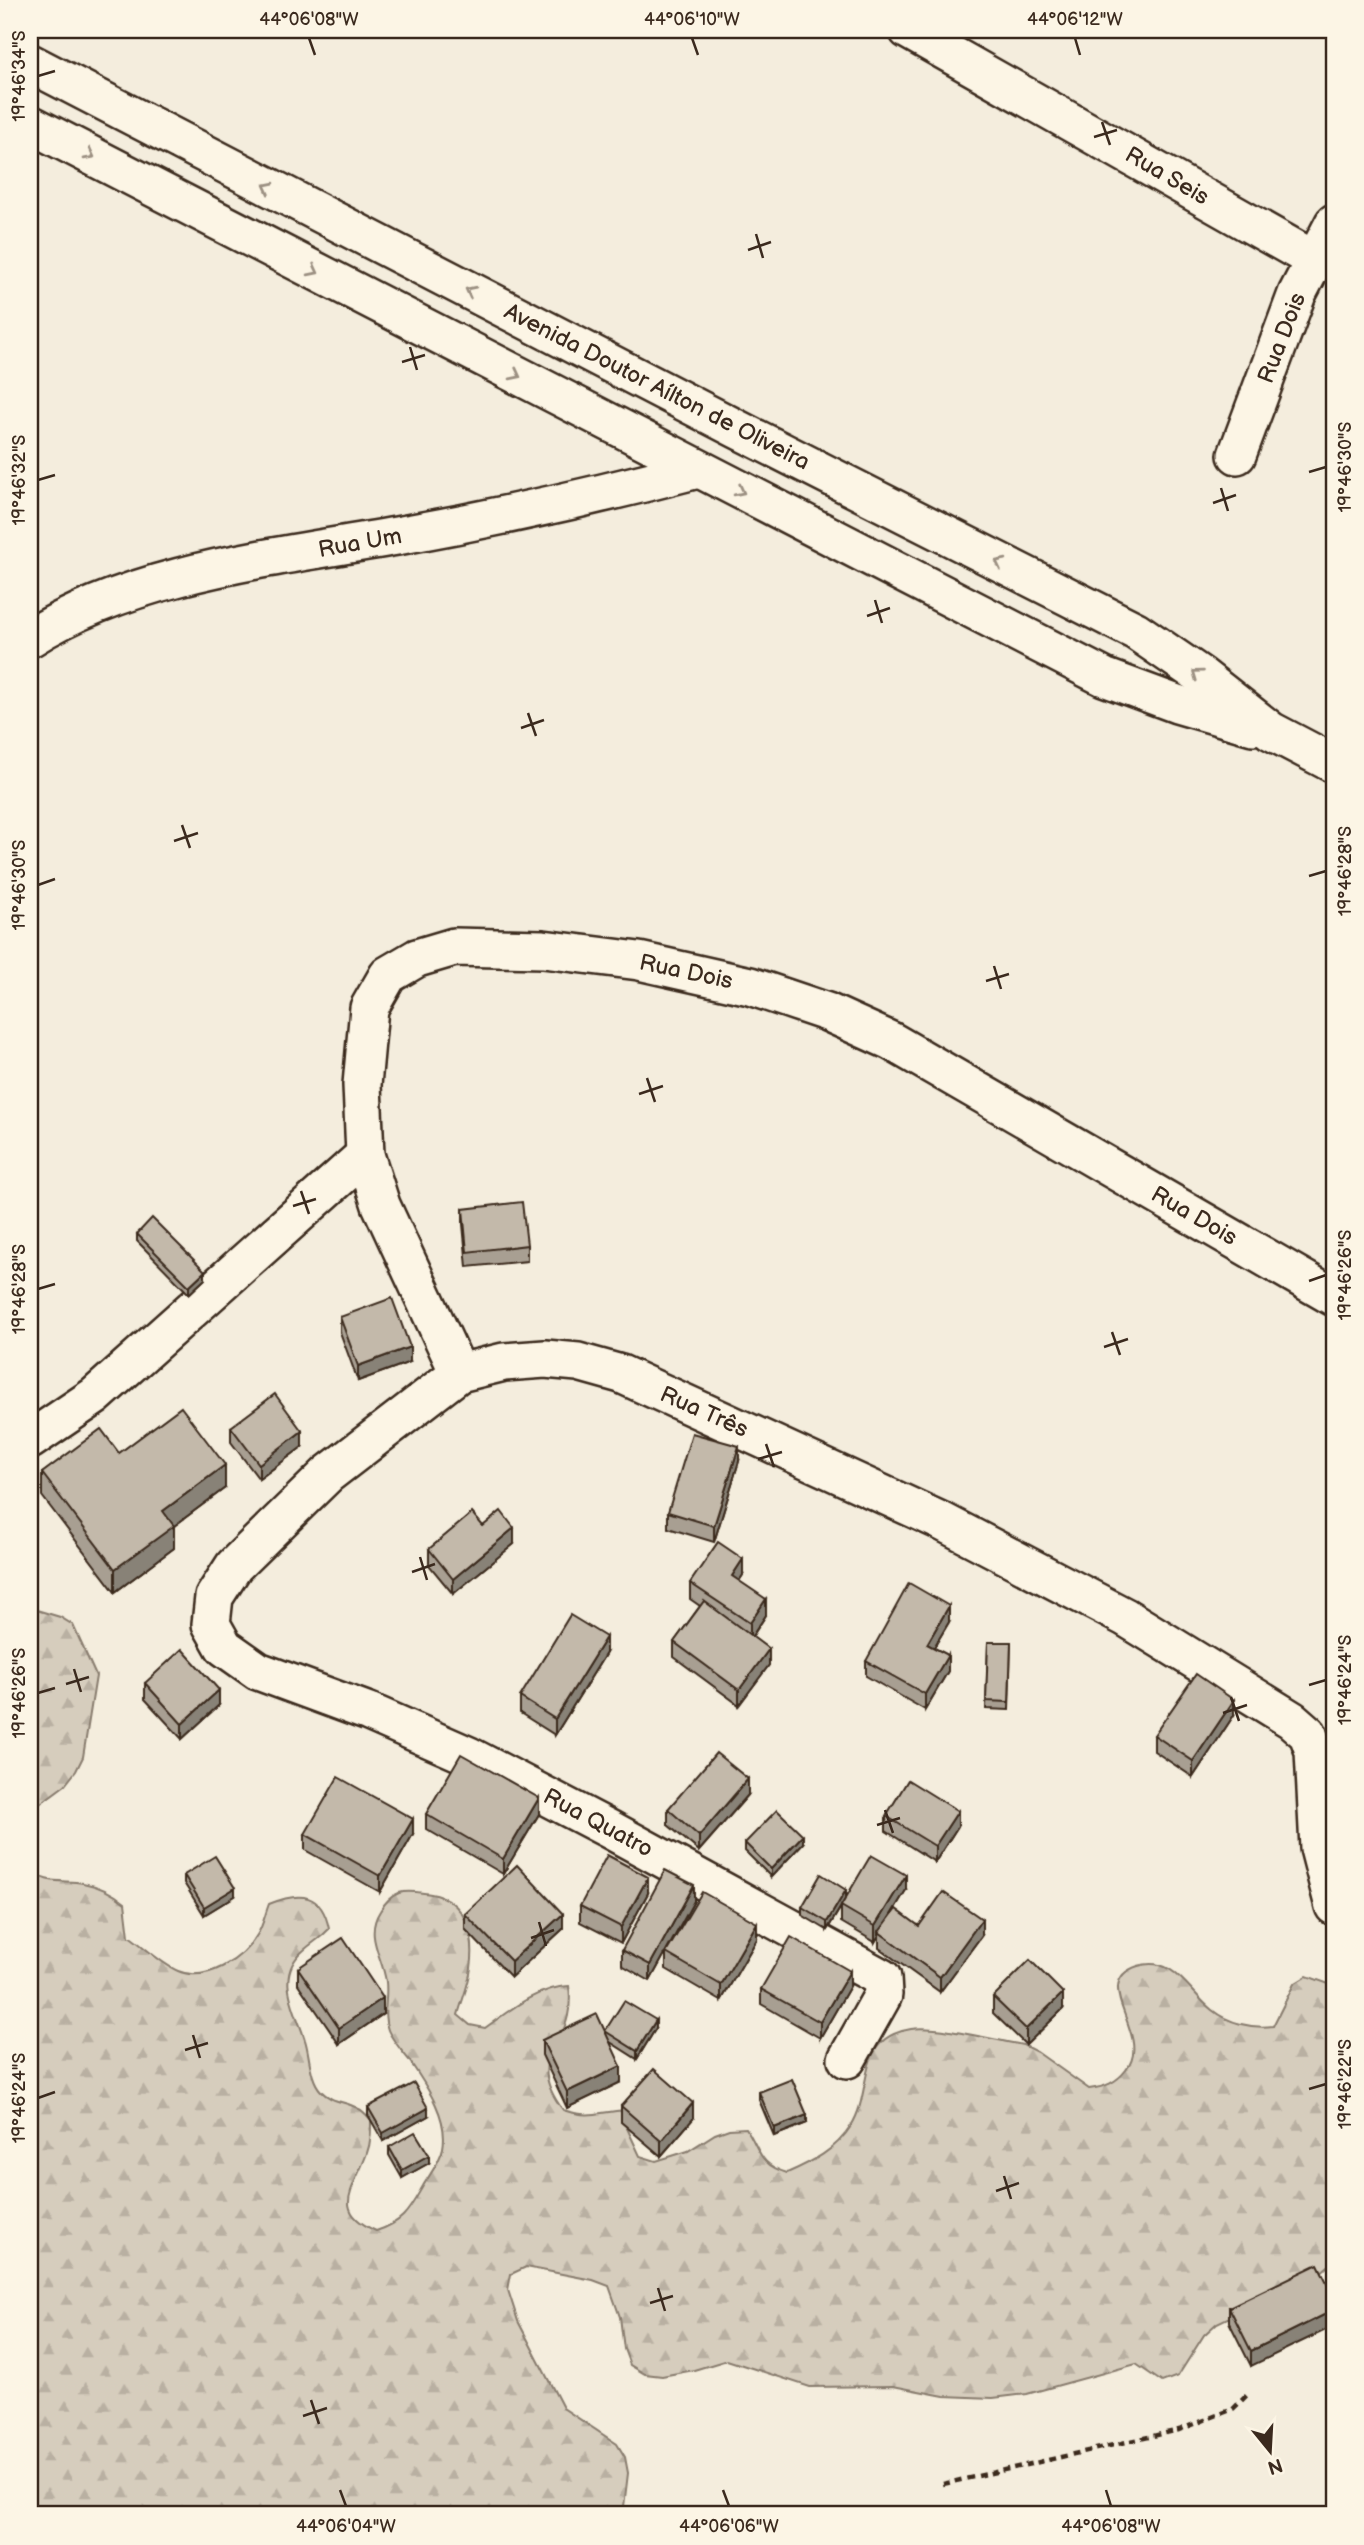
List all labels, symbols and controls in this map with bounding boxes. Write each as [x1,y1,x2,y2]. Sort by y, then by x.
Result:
text: 44°06'08"W [259,9,359,30]
text: 44°06'10"W [644,9,741,30]
text: 44°06'12"W [1027,9,1124,30]
text: 19°46'34"S [9,30,30,122]
street label: Rua Seis [1120,141,1214,211]
one-way arrow [83,147,95,160]
one-way arrow [263,181,275,195]
one-way arrow [307,263,319,277]
one-way arrow [465,286,477,300]
street label: Rua Dois [1252,289,1312,387]
street label: Avenida Doutor Aílton de Oliveira [500,298,814,476]
one-way arrow [509,367,521,381]
text: 19°46'30"S [1335,421,1356,512]
text: 19°46'32"S [9,434,30,525]
one-way arrow [733,482,745,496]
street label: Rua Um [316,522,404,564]
one-way arrow [995,557,1007,571]
one-way arrow [1193,670,1205,682]
text: 19°46'28"S [1335,826,1356,916]
text: 19°46'30"S [9,839,30,930]
street label: Rua Dois [637,948,735,996]
street label: Rua Dois [1146,1180,1242,1252]
text: 19°46'26"S [1335,1229,1356,1320]
text: 19°46'28"S [9,1244,30,1334]
street label: Rua Três [656,1380,752,1444]
text: 19°46'24"S [1335,1635,1356,1725]
text: 19°46'26"S [9,1647,30,1738]
street label: Rua Quatro [538,1782,658,1864]
text: 19°46'22"S [1335,2039,1356,2129]
text: 19°46'24"S [9,2053,30,2143]
north arrow [1234,2416,1304,2486]
text: N [1264,2453,1285,2479]
text: 44°06'04"W [296,2516,397,2537]
text: 44°06'06"W [679,2516,780,2537]
text: 44°06'08"W [1061,2516,1161,2537]

